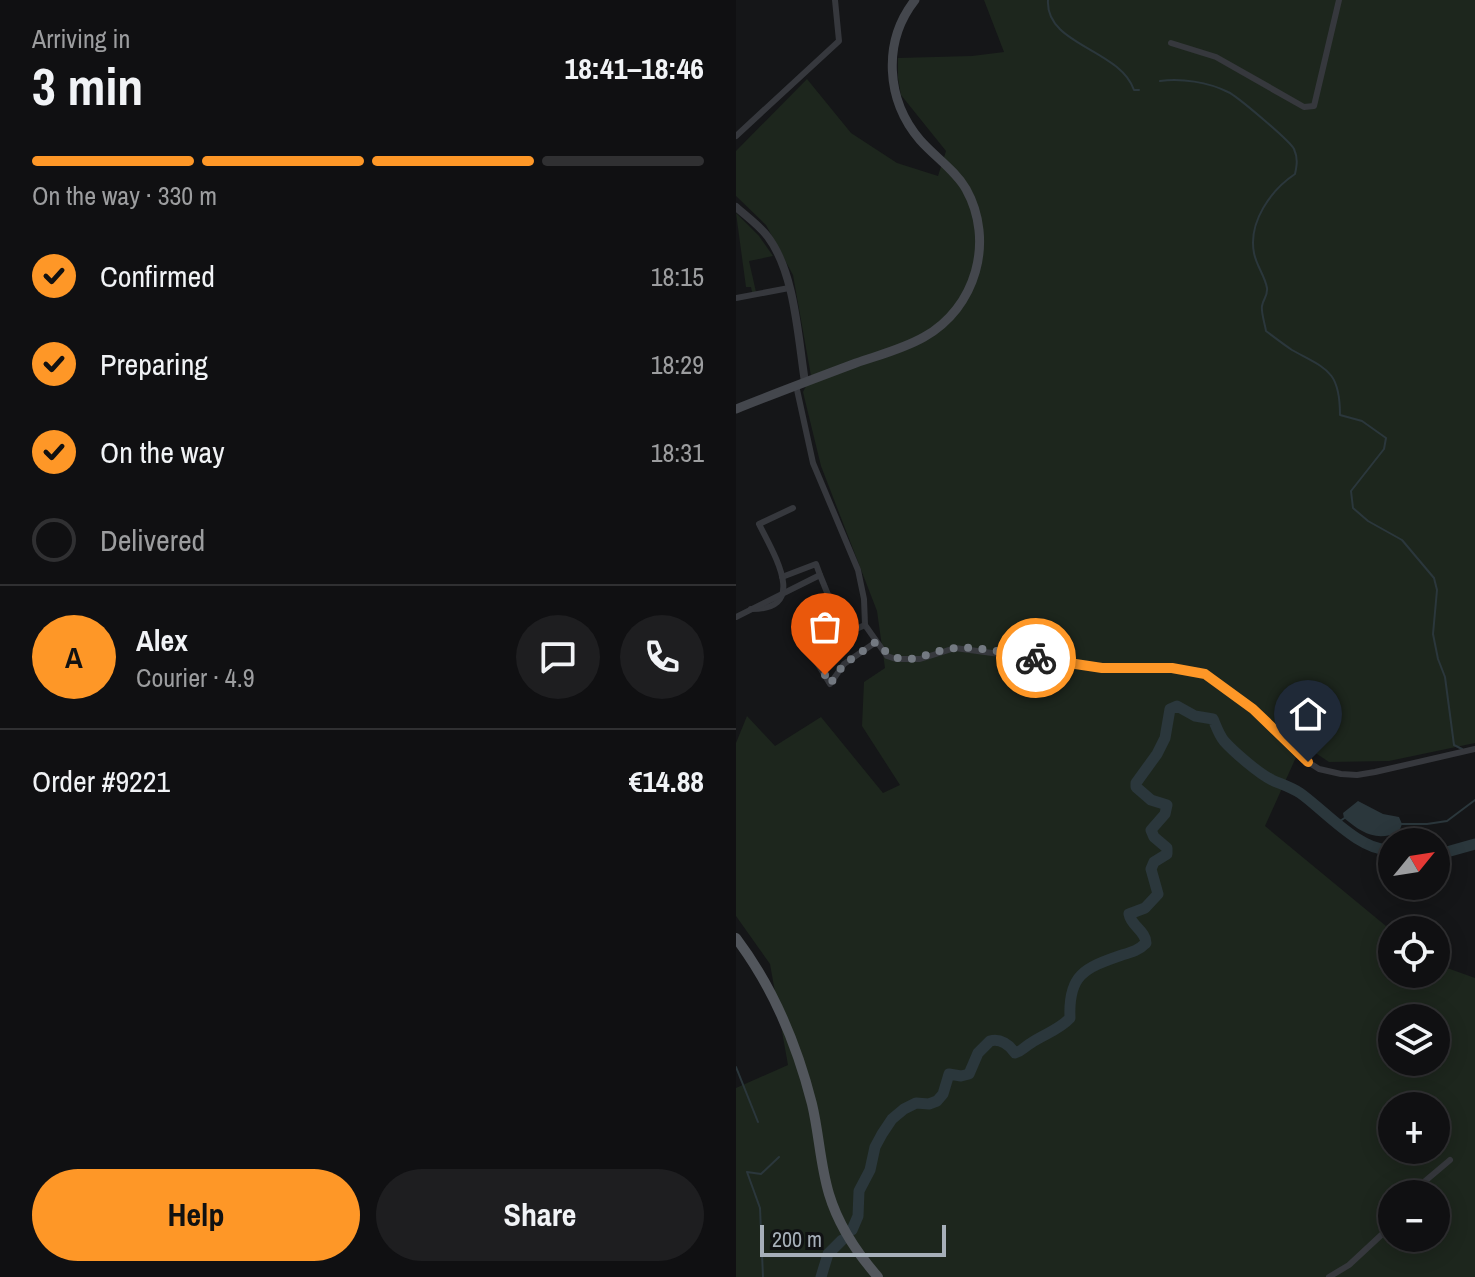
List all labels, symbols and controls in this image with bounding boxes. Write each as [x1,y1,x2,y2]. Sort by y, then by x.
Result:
text: Arriving in [32,21,130,56]
text: 18:41–18:46 [565,48,704,88]
text: 3 min [32,51,143,121]
text: On the way · 330 m [32,178,217,213]
icon: check [32,254,76,298]
text: Confirmed [100,256,215,296]
text: 18:15 [651,259,704,294]
icon: check [32,342,76,386]
text: Preparing [100,344,208,384]
text: 18:29 [651,347,704,382]
icon: check [32,430,76,474]
text: On the way [100,432,224,472]
text: 18:31 [651,435,704,470]
text: Delivered [100,520,205,560]
pin [791,593,859,675]
icon: bag [803,605,847,649]
button: chat [516,615,600,699]
button: phone [620,615,704,699]
courier [996,618,1076,698]
text: Alex [136,620,188,660]
icon: bike [1014,636,1058,680]
text: A [65,637,83,677]
text: Courier · 4.9 [136,660,255,695]
pin [1274,680,1342,762]
icon: home [1286,692,1330,736]
text: Order #9221 [32,761,170,801]
text: €14.88 [629,761,704,801]
north arrow [1378,828,1450,900]
map controls [1378,828,1450,1252]
button: locate [1378,916,1450,988]
button: layers [1378,1004,1450,1076]
button: + [1378,1092,1450,1164]
button: Help [32,1169,360,1261]
button: Share [376,1169,704,1261]
button: − [1378,1180,1450,1252]
scale bar [760,1221,946,1257]
text: 200 m [772,1224,822,1254]

